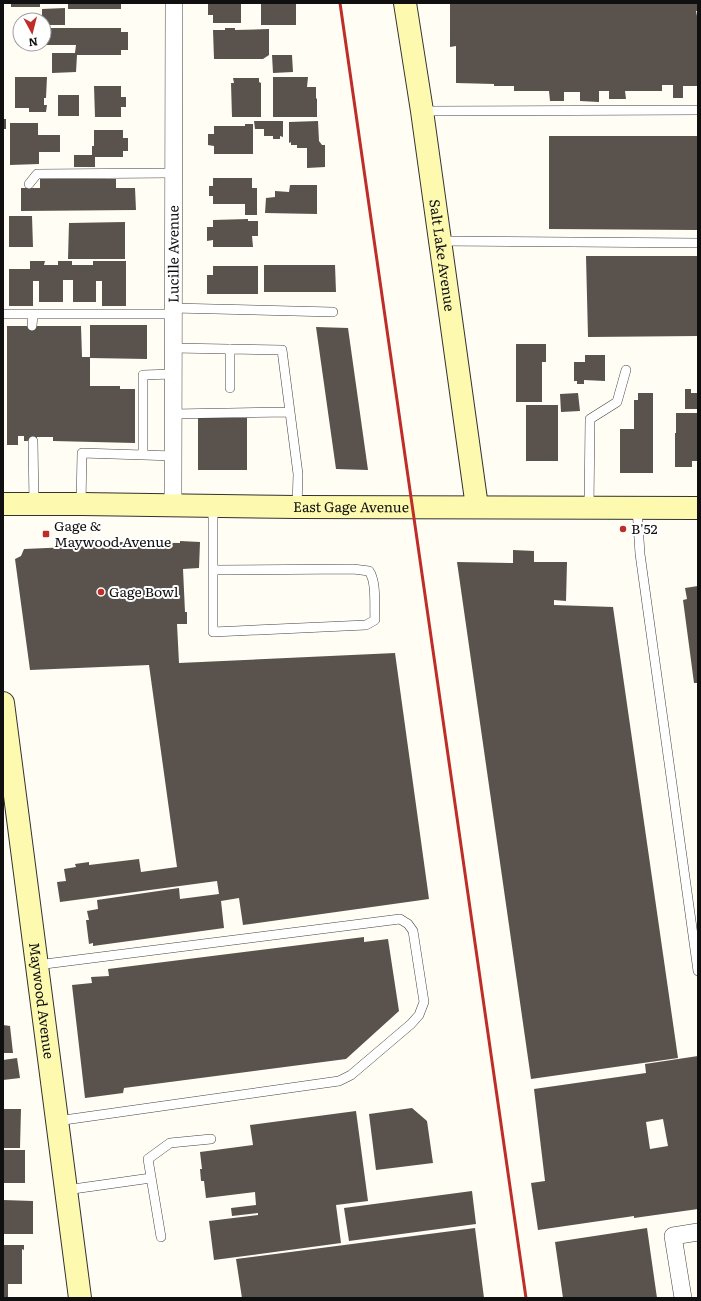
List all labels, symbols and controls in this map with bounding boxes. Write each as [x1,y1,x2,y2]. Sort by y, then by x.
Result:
north arrow [12,12,52,52]
text: N [28,34,39,51]
street label: Salt Lake Avenue [425,198,461,312]
street label: Lucille Avenue [162,205,183,303]
street label: East Gage Avenue [293,496,409,516]
place label: Gage & Maywood Avenue [54,515,171,551]
place label: B'52 [631,518,658,538]
marker: B'52 [618,524,628,534]
marker: Gage & Maywood Avenue [41,529,51,539]
place label: Gage Bowl [109,581,179,601]
marker: Gage Bowl [96,587,106,597]
street label: Maywood Avenue [25,941,60,1060]

